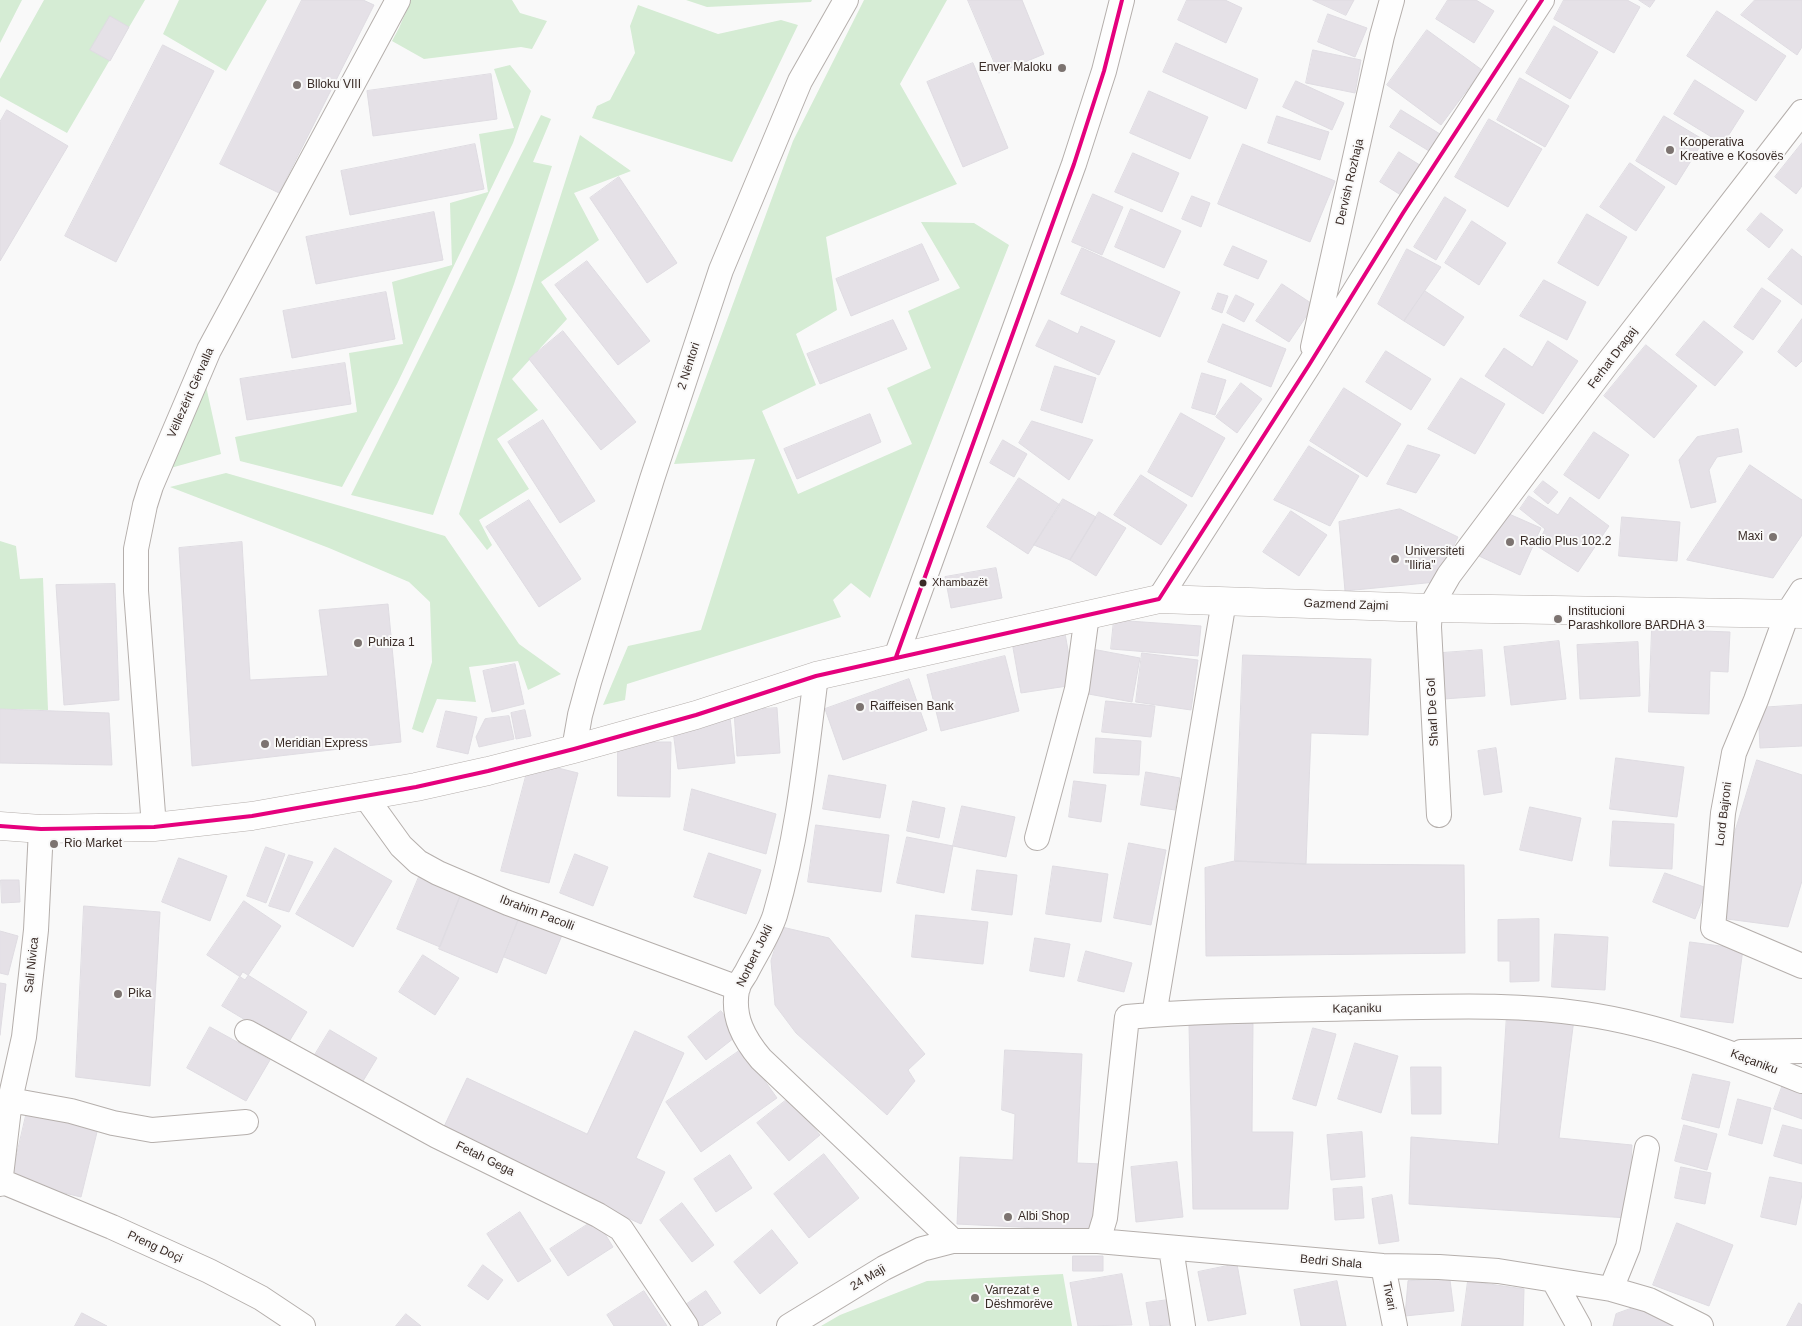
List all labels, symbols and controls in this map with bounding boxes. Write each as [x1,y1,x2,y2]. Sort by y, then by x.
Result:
place label: Enver Maloku [979,61,1052,75]
marker: Enver Maloku [1056,62,1068,74]
place label: Blloku VIII [307,78,361,92]
marker: Blloku VIII [291,79,303,91]
place label: Kooperativa Kreative e Kosovës [1680,136,1783,164]
street label: Dervish Rozhaja [1333,137,1367,227]
marker: Kooperativa Kreative e Kosovës [1664,144,1676,156]
street label: Ferhat Dragaj [1585,324,1641,392]
street label: 2 Nëntori [675,341,703,391]
street label: Vëllezërit Gërvalla [165,346,217,440]
place label: Maxi [1738,530,1763,544]
marker: Maxi [1767,531,1779,543]
place label: Radio Plus 102.2 [1520,535,1611,549]
marker: Radio Plus 102.2 [1504,536,1516,548]
place label: Universiteti "Iliria" [1405,545,1464,573]
marker: Universiteti "Iliria" [1389,553,1401,565]
place label: Xhambazët [932,576,988,590]
marker: Xhambazët [918,578,928,588]
street label: Gazmend Zajmi [1303,596,1389,614]
place label: Institucioni Parashkollore BARDHA 3 [1568,605,1705,633]
marker: Institucioni Parashkollore BARDHA 3 [1552,613,1564,625]
place label: Puhiza 1 [368,636,415,650]
marker: Puhiza 1 [352,637,364,649]
street label: Sharl De Gol [1424,677,1442,747]
place label: Raiffeisen Bank [870,700,954,714]
marker: Raiffeisen Bank [854,701,866,713]
place label: Meridian Express [275,737,368,751]
marker: Meridian Express [259,738,271,750]
street label: Lord Bajroni [1713,781,1735,847]
place label: Rio Market [64,837,122,851]
marker: Rio Market [48,838,60,850]
street label: Ibrahim Pacolli [498,892,576,934]
street label: Norbert Jokli [734,923,776,989]
street label: Sali Nivica [22,936,42,994]
place label: Pika [128,987,151,1001]
marker: Pika [112,988,124,1000]
street label: Kaçaniku [1332,1001,1382,1017]
street label: Kaçaniku [1728,1046,1780,1078]
street label: Fetah Gega [453,1139,517,1179]
place label: Albi Shop [1018,1210,1069,1224]
marker: Albi Shop [1002,1211,1014,1223]
street label: Preng Doçi [125,1228,185,1266]
street label: Bedri Shala [1299,1252,1363,1272]
street label: 24 Maji [848,1262,888,1294]
street label: Tivari [1379,1280,1399,1312]
place label: Varrezat e Dëshmorëve [985,1284,1053,1312]
marker: Varrezat e Dëshmorëve [969,1292,981,1304]

